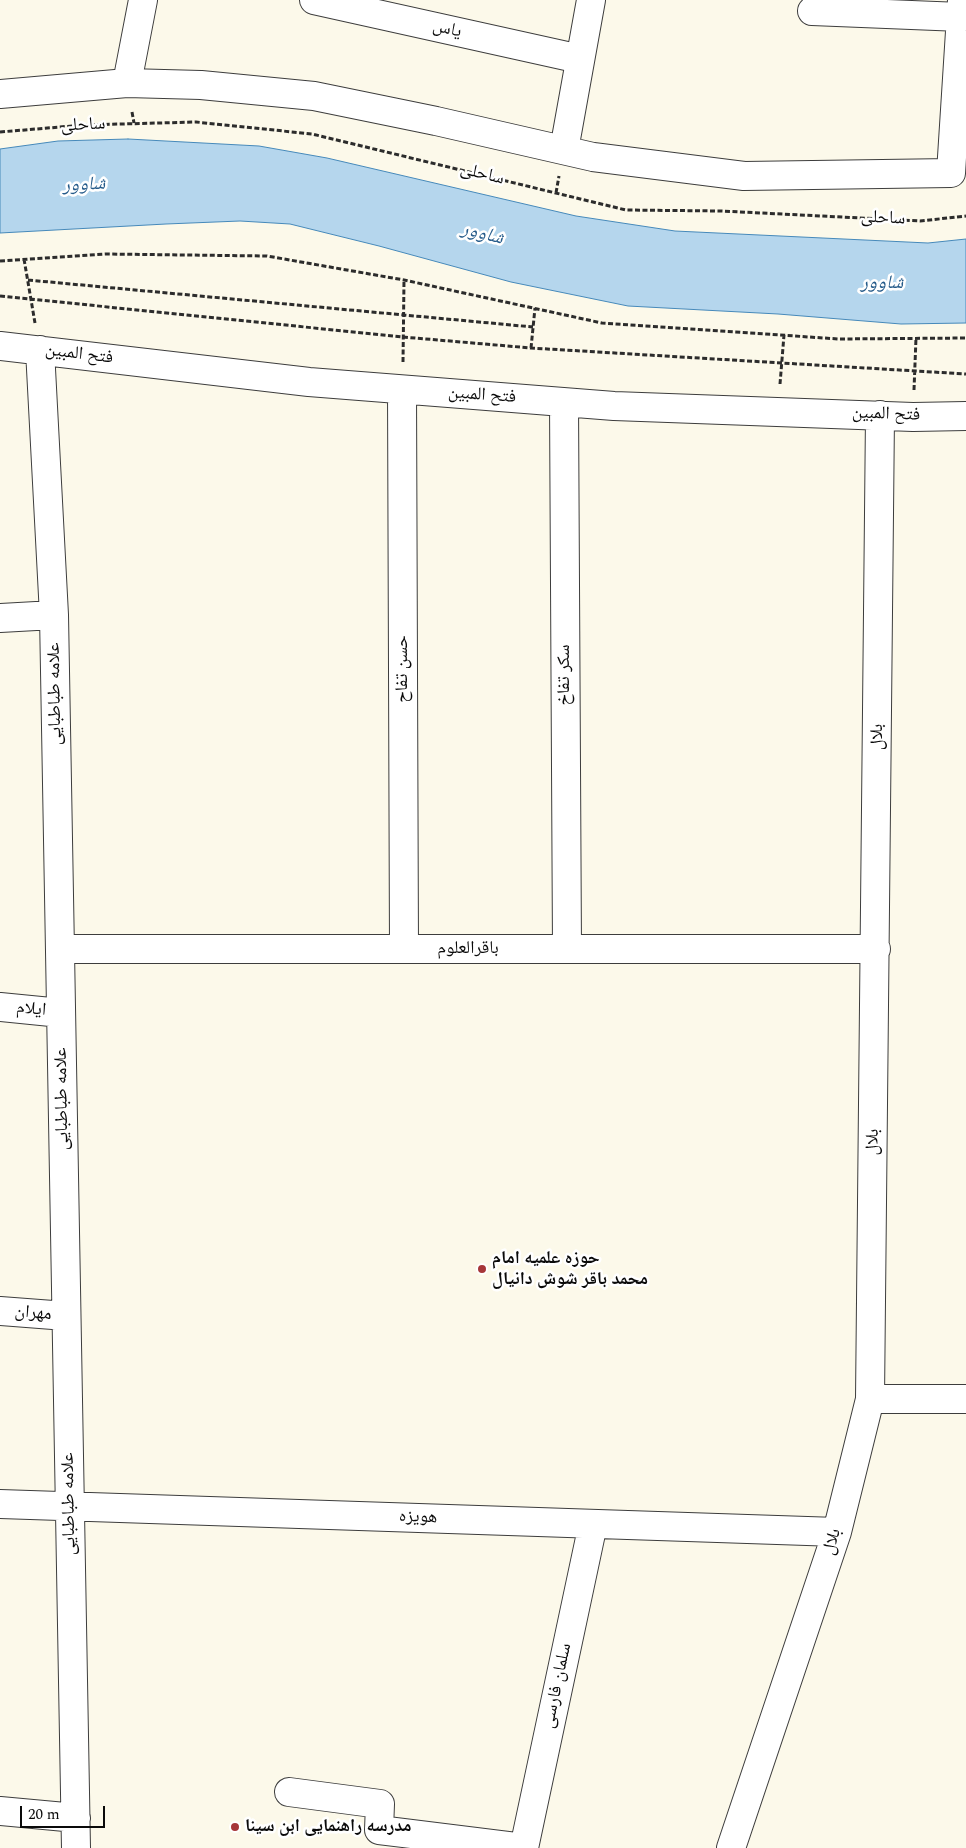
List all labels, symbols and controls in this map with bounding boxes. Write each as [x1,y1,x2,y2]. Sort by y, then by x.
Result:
street label: یاس [430,16,464,44]
street label: ساحلی [60,114,106,138]
street label: ساحلی [458,159,506,191]
water label: شاوور [62,174,106,198]
street label: ساحلی [860,207,906,231]
water label: شاوور [459,219,505,251]
water label: شاوور [861,273,903,295]
street label: فتح المبین [44,340,114,370]
street label: فتح المبین [447,383,517,409]
street label: فتح المبین [851,403,921,427]
street label: حسن تفاح [392,635,414,703]
street label: علامه طباطبایی [44,642,68,746]
street label: سکر تفاخ [554,644,576,706]
street label: بلال [867,724,889,750]
street label: باقرالعلوم [437,938,499,960]
street label: ایلام [15,998,47,1022]
street label: علامه طباطبایی [51,1047,75,1151]
street label: بلال [863,1128,885,1156]
place label: حوزه علمیه امام محمد باقر شوش دانیال [492,1248,648,1290]
marker: حوزه علمیه امام محمد باقر شوش دانیال [476,1263,488,1275]
street label: مهران [14,1302,52,1326]
street label: علامه طباطبایی [58,1452,82,1556]
street label: هویزه [398,1507,438,1529]
street label: بلال [819,1526,847,1558]
street label: سلمان فارسی [538,1641,578,1731]
scale bar [22,1796,108,1828]
text: 20 m [28,1803,60,1826]
place label: مدرسه راهنمایی ابن سینا [245,1816,412,1838]
marker: مدرسه راهنمایی ابن سینا [229,1821,241,1833]

